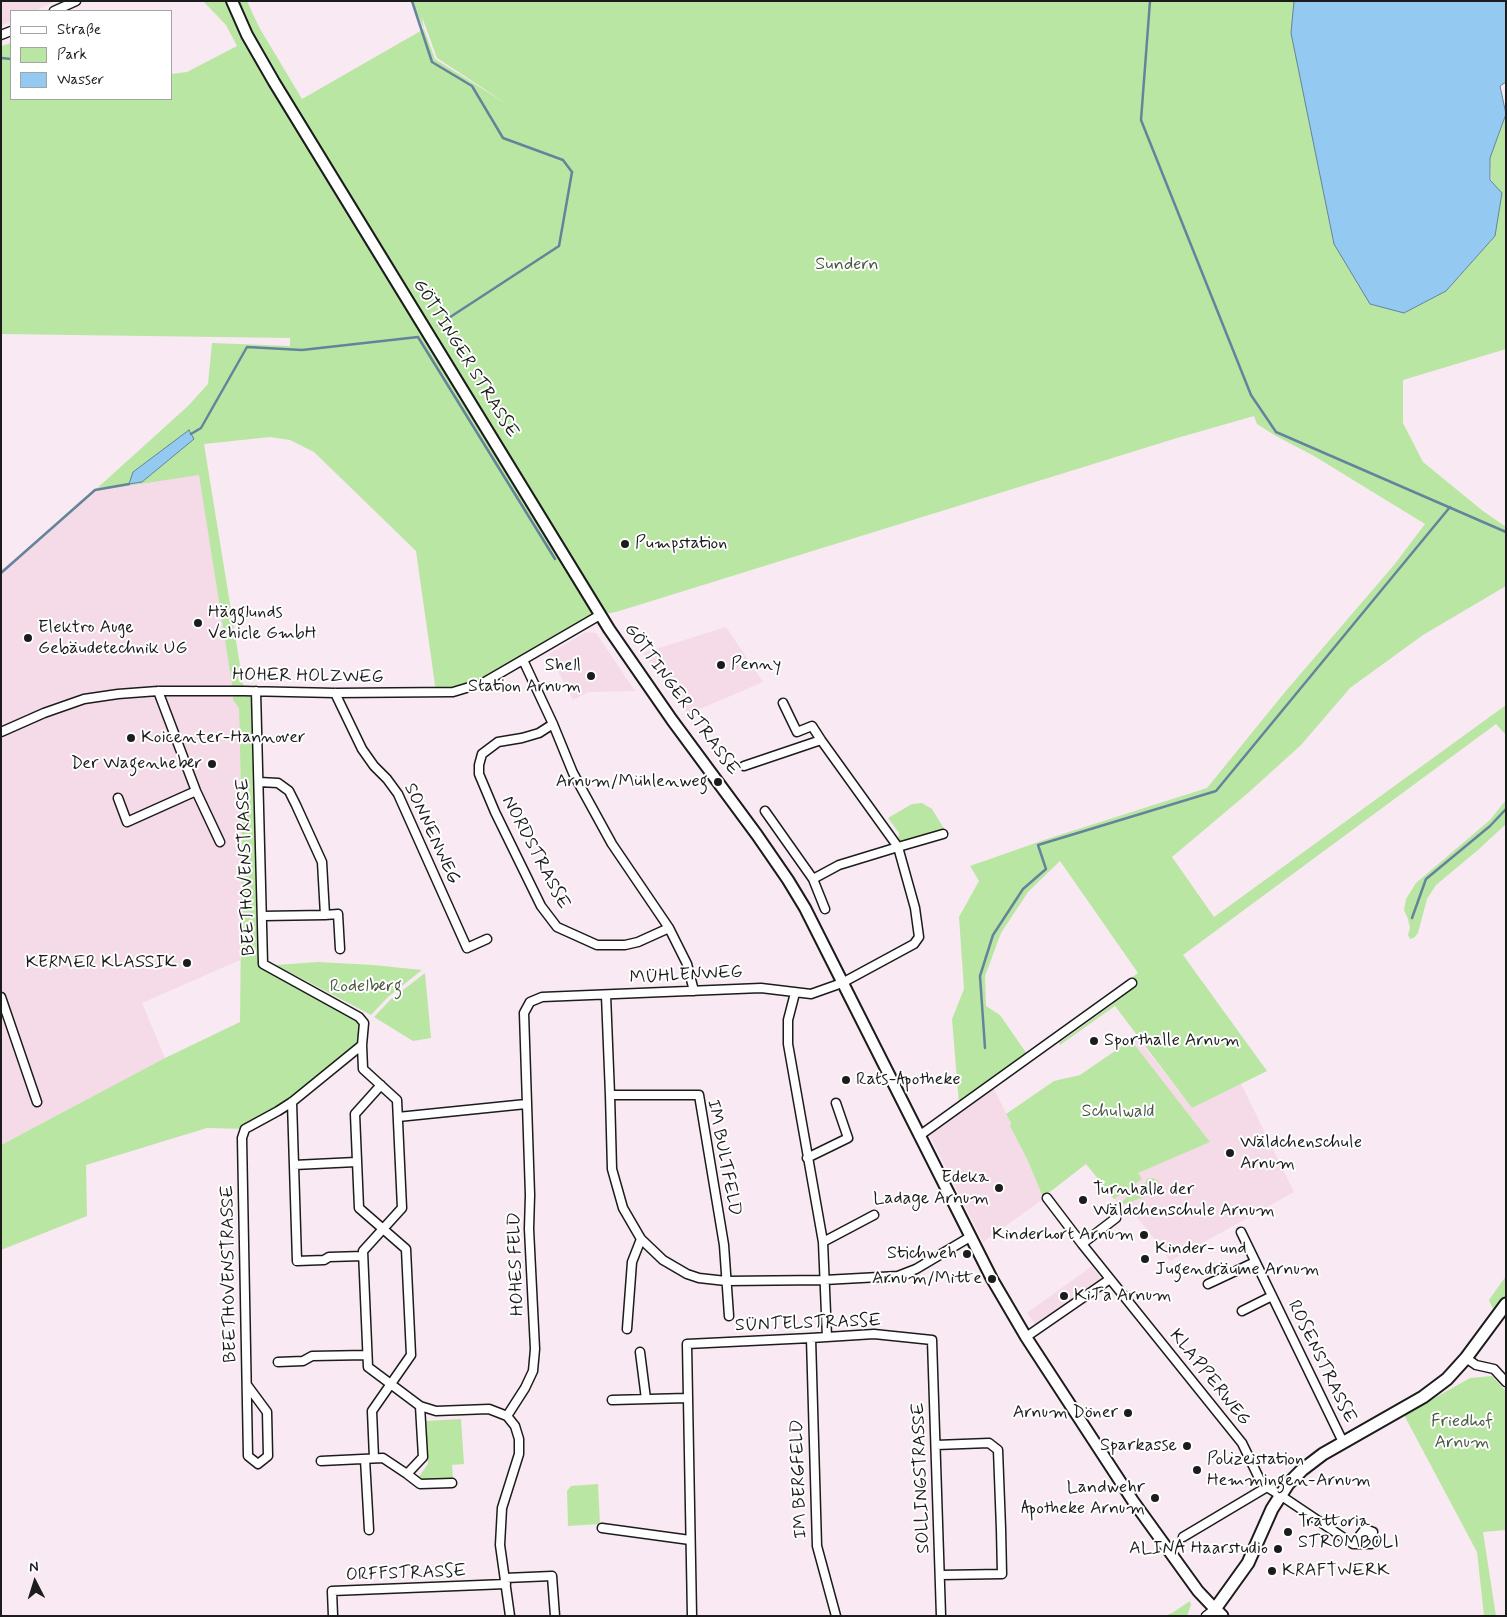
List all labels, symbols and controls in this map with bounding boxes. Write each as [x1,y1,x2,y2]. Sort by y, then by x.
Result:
legend [10,10,172,100]
text: Straße [57,20,101,40]
text: Park [57,45,87,65]
text: Wasser [57,70,104,90]
park label: Sundern [815,254,879,276]
street label: GÖTTINGER STRASSE [407,276,523,442]
place label: Pumpstation [635,533,727,555]
marker: Pumpstation [619,538,631,550]
place label: Hägglunds Vehicle GmbH [208,602,316,644]
place label: Elektro Auge Gebäudetechnik UG [38,617,187,660]
marker: Hägglunds Vehicle GmbH [192,617,204,629]
street label: GÖTTINGER STRASSE [619,620,743,780]
marker: Elektro Auge Gebäudetechnik UG [22,632,34,644]
place label: Penny [731,654,781,676]
place label: Shell Station Arnum [468,655,581,698]
marker: Penny [715,659,727,671]
street label: HOHER HOLZWEG [232,665,384,689]
marker: Shell Station Arnum [585,670,597,682]
place label: Koicenter-Hannover [141,727,306,749]
marker: Koicenter-Hannover [125,732,137,744]
place label: Der Wagenheber [71,753,202,775]
marker: Der Wagenheber [206,758,218,770]
place label: Arnum/Mühlenweg [556,771,708,793]
marker: Arnum/Mühlenweg [712,776,724,788]
street label: BEETHOVENSTRASSE [233,778,261,956]
street label: SONNENWEG [398,780,464,888]
street label: NORDSTRASSE [496,793,574,913]
place label: KERMER KLASSIK [25,952,177,974]
marker: KERMER KLASSIK [181,957,193,969]
street label: MÜHLENWEG [629,962,743,990]
park label: Rodelberg [330,976,402,998]
place label: Sporthalle Arnum [1104,1030,1240,1052]
marker: Sporthalle Arnum [1088,1035,1100,1047]
place label: Rats-Apotheke [856,1069,961,1091]
marker: Rats-Apotheke [840,1074,852,1086]
street label: IM BULTFELD [701,1098,745,1218]
park label: Schulwald [1082,1101,1154,1123]
place label: Wäldchenschule Arnum [1240,1132,1362,1174]
marker: Wäldchenschule Arnum [1224,1147,1236,1159]
place label: Edeka Ladage Arnum [873,1167,989,1210]
place label: Turnhalle der Wäldchenschule Arnum [1093,1179,1275,1222]
marker: Edeka Ladage Arnum [993,1182,1005,1194]
street label: BEETHOVENSTRASSE [218,1185,242,1363]
marker: Turnhalle der Wäldchenschule Arnum [1077,1194,1089,1206]
street label: HOHES FELD [504,1212,530,1316]
place label: Kinderhort Arnum [992,1224,1134,1246]
marker: Kinderhort Arnum [1138,1229,1150,1241]
place label: Kinder- und Jugendräume Arnum [1155,1238,1320,1280]
place label: Stichweh [887,1243,957,1265]
marker: Stichweh [961,1248,973,1260]
marker: Kinder- und Jugendräume Arnum [1139,1253,1151,1265]
place label: Arnum/Mitte [872,1268,982,1290]
marker: Arnum/Mitte [986,1273,998,1285]
place label: KiTa Arnum [1074,1285,1172,1307]
marker: KiTa Arnum [1058,1290,1070,1302]
street label: ROSENSTRASSE [1282,1297,1360,1427]
street label: SÜNTELSTRASSE [734,1311,882,1337]
street label: KLAPPERWEG [1164,1326,1254,1430]
street label: SOLLINGSTRASSE [909,1402,935,1554]
place label: Arnum Döner [1013,1402,1118,1424]
marker: Arnum Döner [1122,1407,1134,1419]
park label: Friedhof Arnum [1431,1411,1493,1454]
street label: IM BERGFELD [787,1419,813,1539]
place label: Sparkasse [1100,1435,1177,1457]
marker: Sparkasse [1181,1440,1193,1452]
place label: Polizeistation Hemmingen-Arnum [1207,1449,1371,1492]
marker: Polizeistation Hemmingen-Arnum [1191,1464,1203,1476]
place label: Landwehr Apotheke Arnum [1021,1477,1145,1520]
marker: Landwehr Apotheke Arnum [1149,1492,1161,1504]
place label: Trattoria STROMBOLI [1298,1511,1399,1554]
marker: Trattoria STROMBOLI [1282,1526,1294,1538]
place label: ALINA Haarstudio [1129,1538,1268,1560]
marker: ALINA Haarstudio [1272,1543,1284,1555]
north arrow [10,1557,60,1607]
text: N [28,1558,39,1576]
place label: KRAFTWERK [1282,1560,1390,1582]
street label: ORFFSTRASSE [345,1561,467,1587]
marker: KRAFTWERK [1266,1565,1278,1577]

